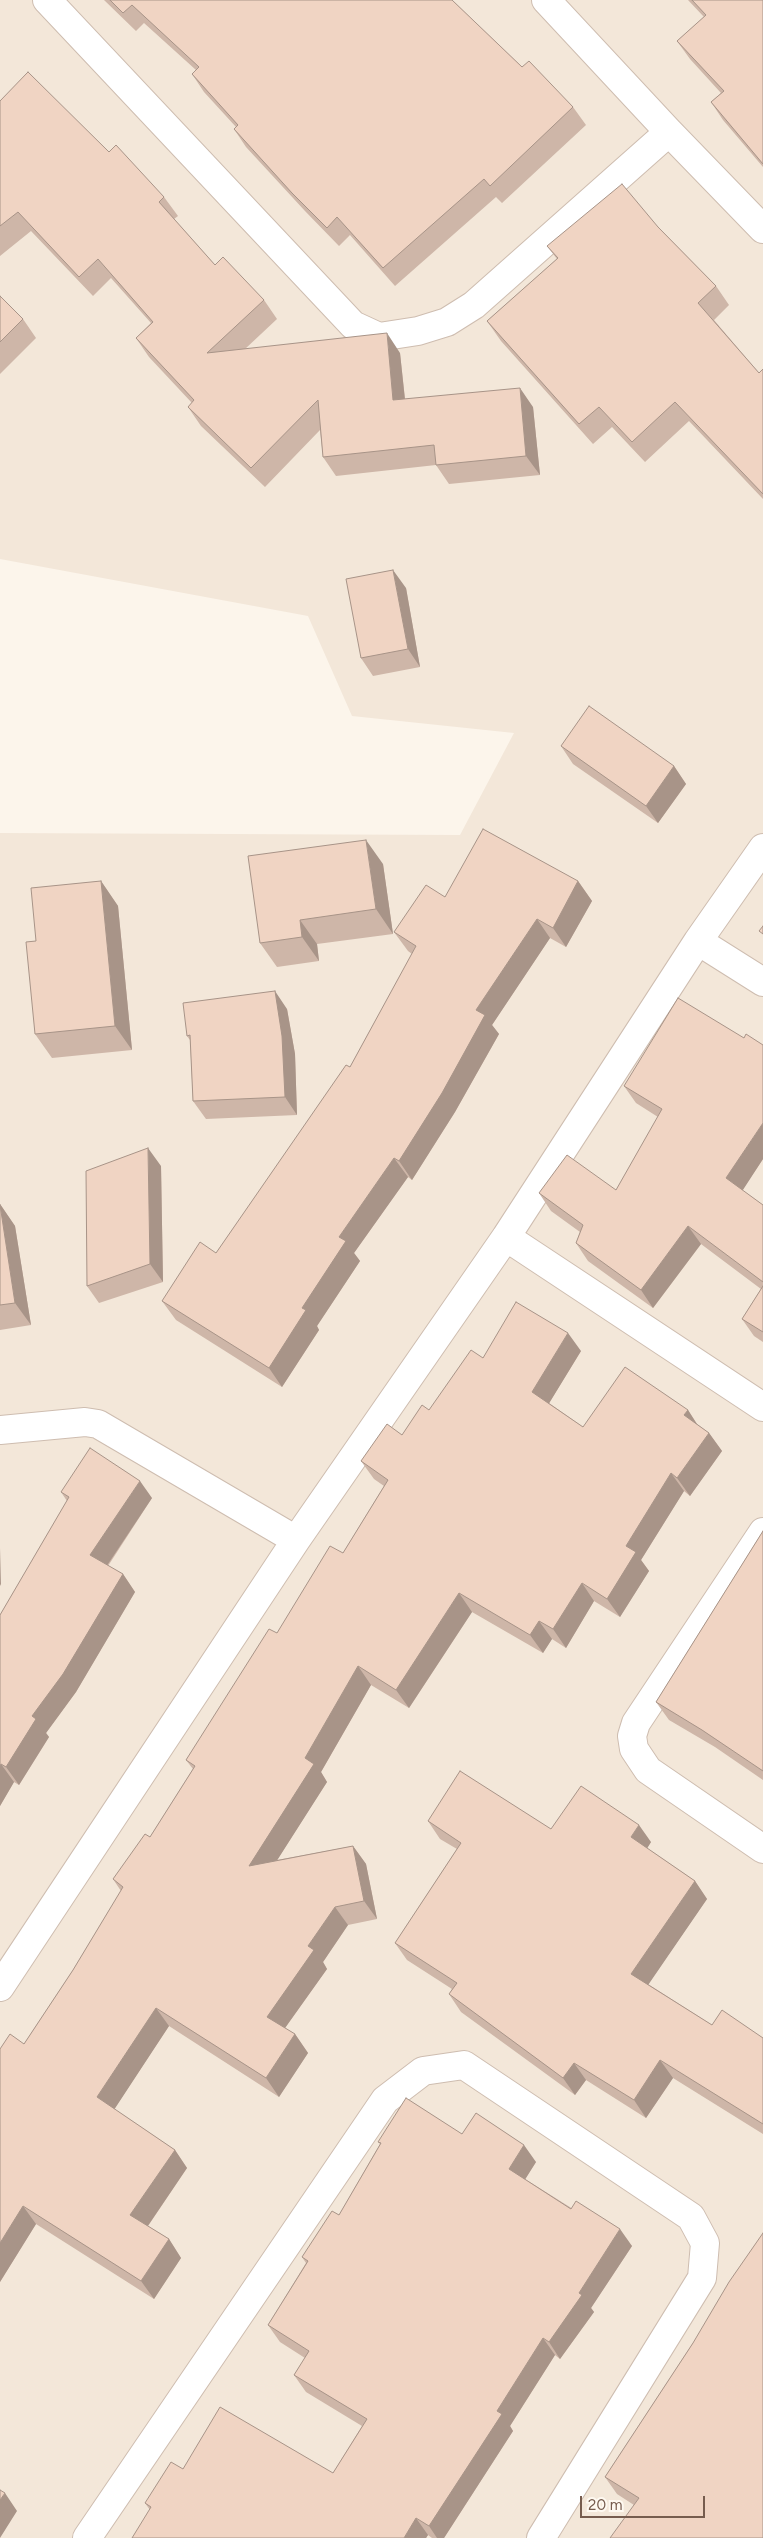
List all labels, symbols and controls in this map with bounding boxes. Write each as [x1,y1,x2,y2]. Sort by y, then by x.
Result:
scale bar [583,2486,708,2518]
text: 20 m [588,2496,622,2514]

